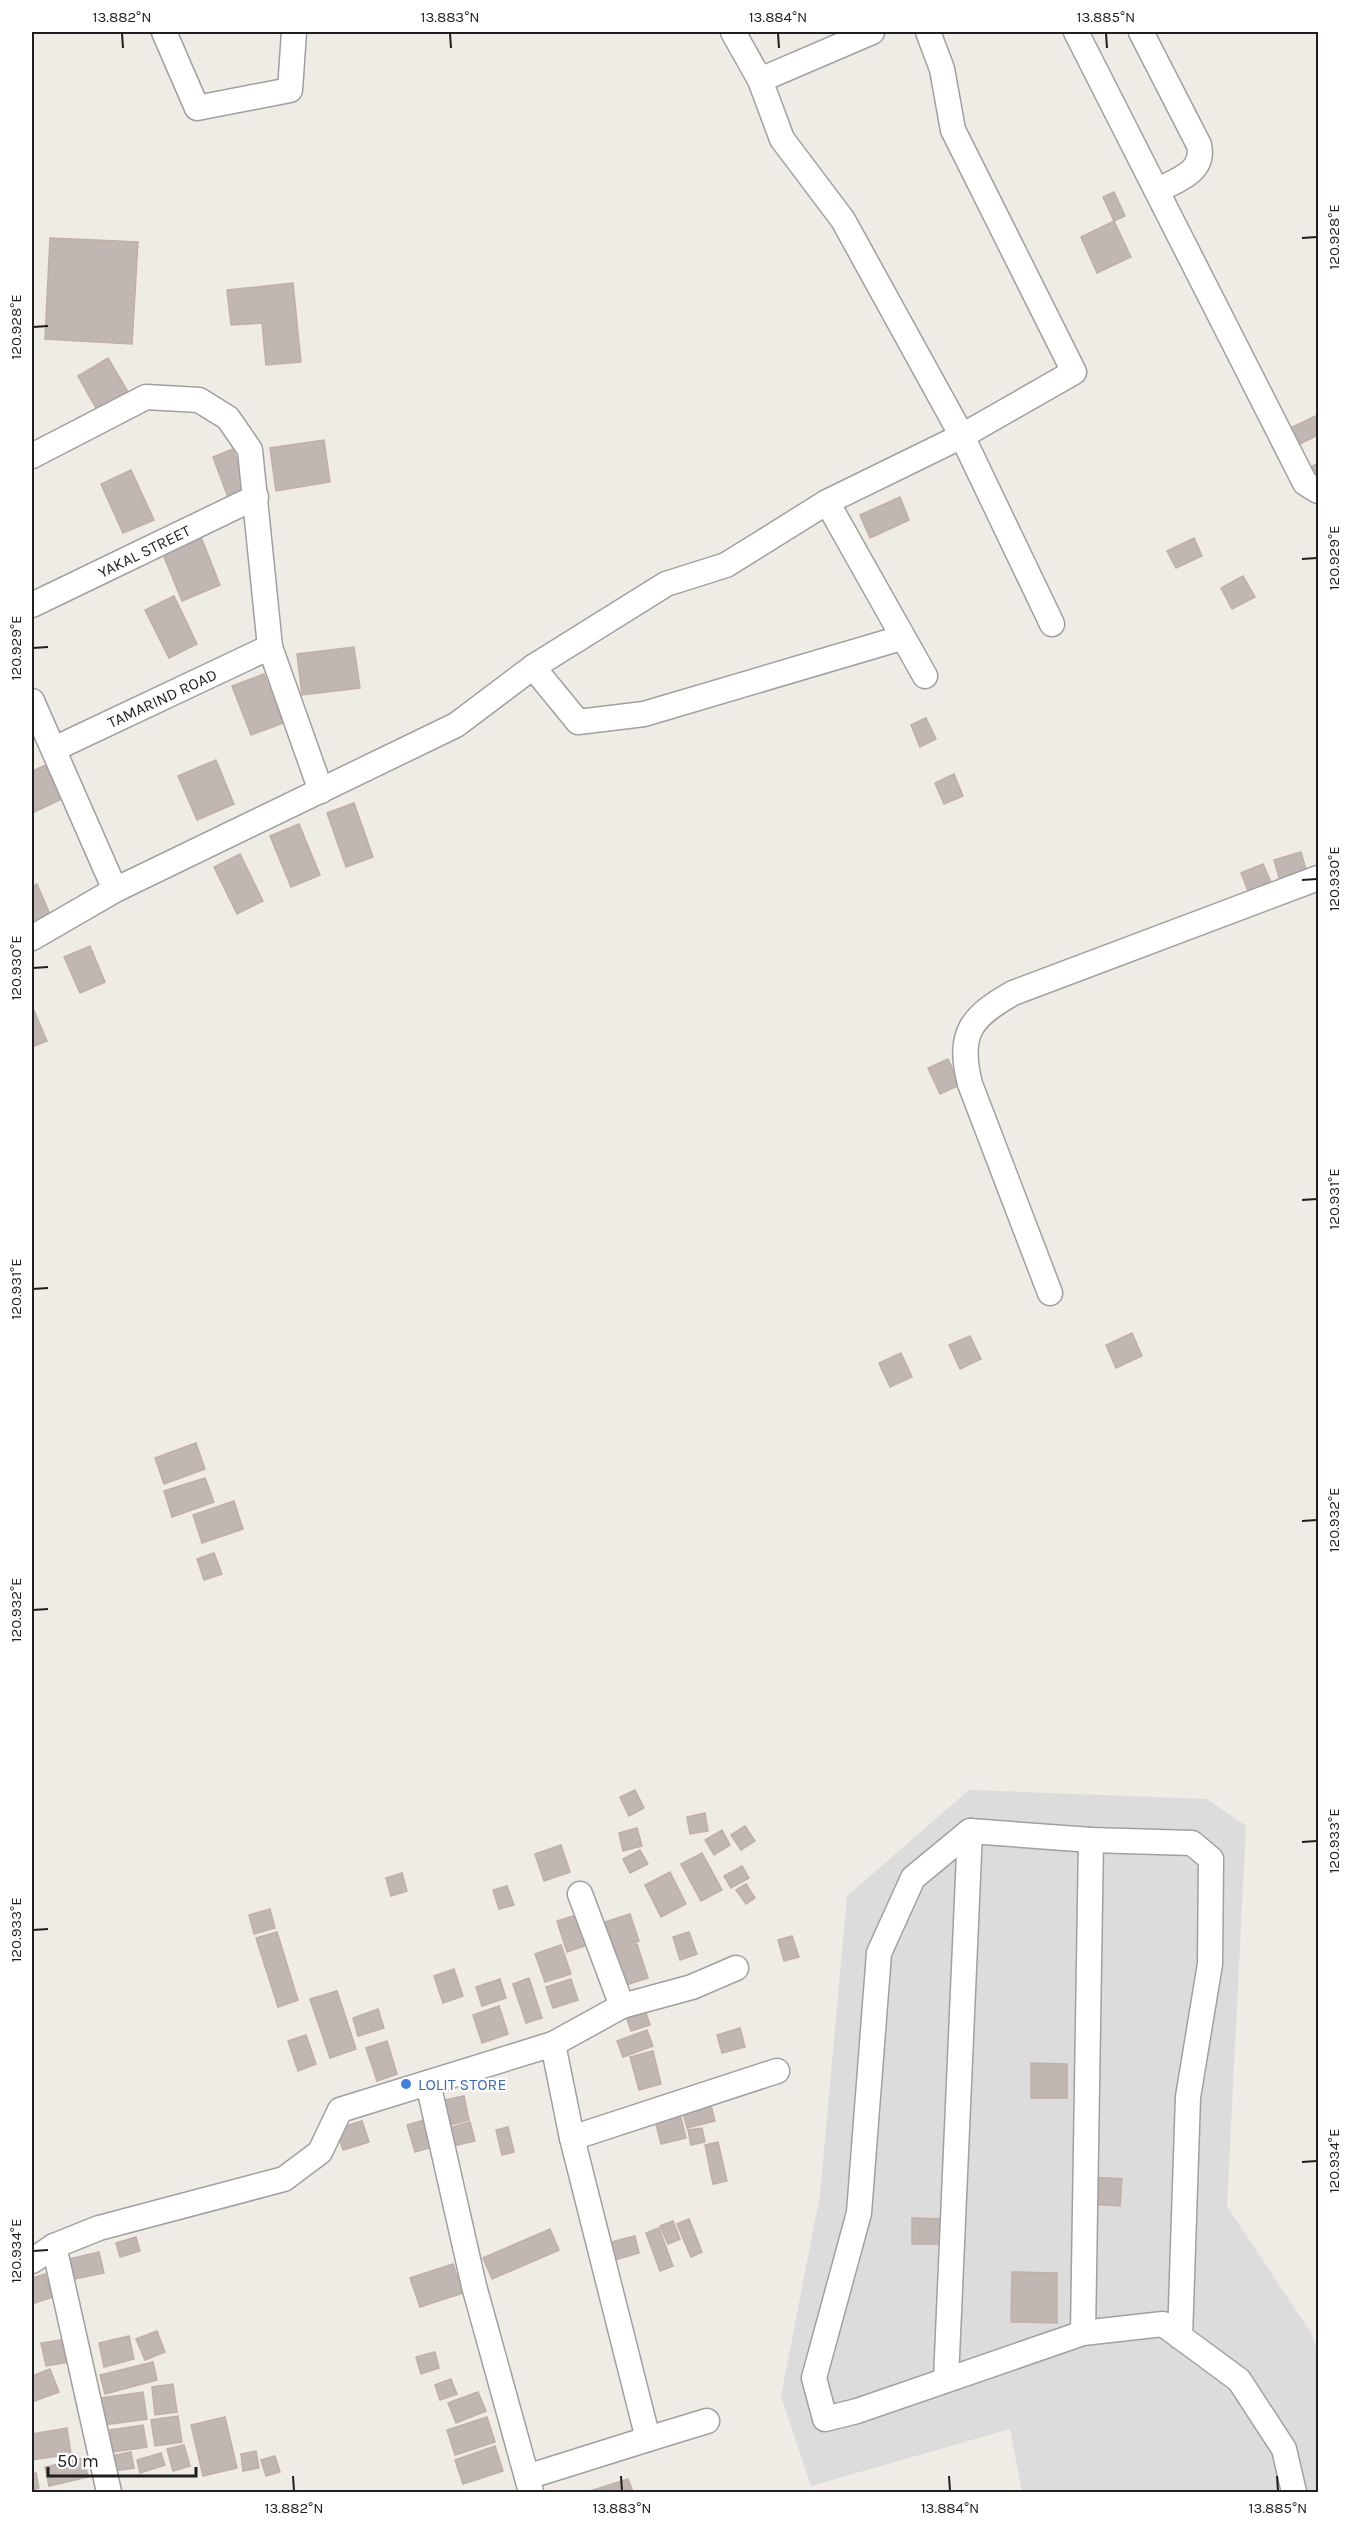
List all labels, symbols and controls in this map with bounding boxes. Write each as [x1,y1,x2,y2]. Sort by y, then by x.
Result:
text: 13.882°N [93,8,152,26]
text: 13.883°N [420,8,480,26]
text: 13.884°N [749,8,807,26]
text: 13.885°N [1077,8,1135,26]
text: 120.928°E [1325,204,1343,270]
text: 120.928°E [7,294,25,360]
street label: YAKAL STREET [95,521,194,582]
text: 120.929°E [1325,526,1343,590]
text: 120.929°E [7,616,25,680]
street label: TAMARIND ROAD [104,665,220,732]
text: 120.930°E [1325,846,1343,912]
text: 120.930°E [7,935,25,1001]
text: 120.931°E [1325,1168,1343,1230]
text: 120.931°E [7,1258,25,1320]
text: 120.932°E [1325,1487,1343,1553]
text: 120.932°E [7,1577,25,1643]
text: 120.933°E [1325,1808,1343,1874]
text: 120.933°E [7,1897,25,1963]
place label: LOLIT STORE [418,2075,506,2094]
marker: LOLIT STORE [399,2077,413,2091]
text: 120.934°E [1325,2129,1343,2193]
text: 120.934°E [7,2219,25,2283]
scale bar [48,2440,196,2478]
text: 50 m [57,2450,99,2472]
text: 13.882°N [265,2499,324,2517]
text: 13.883°N [592,2499,652,2517]
text: 13.884°N [921,2499,979,2517]
text: 13.885°N [1249,2499,1307,2517]

